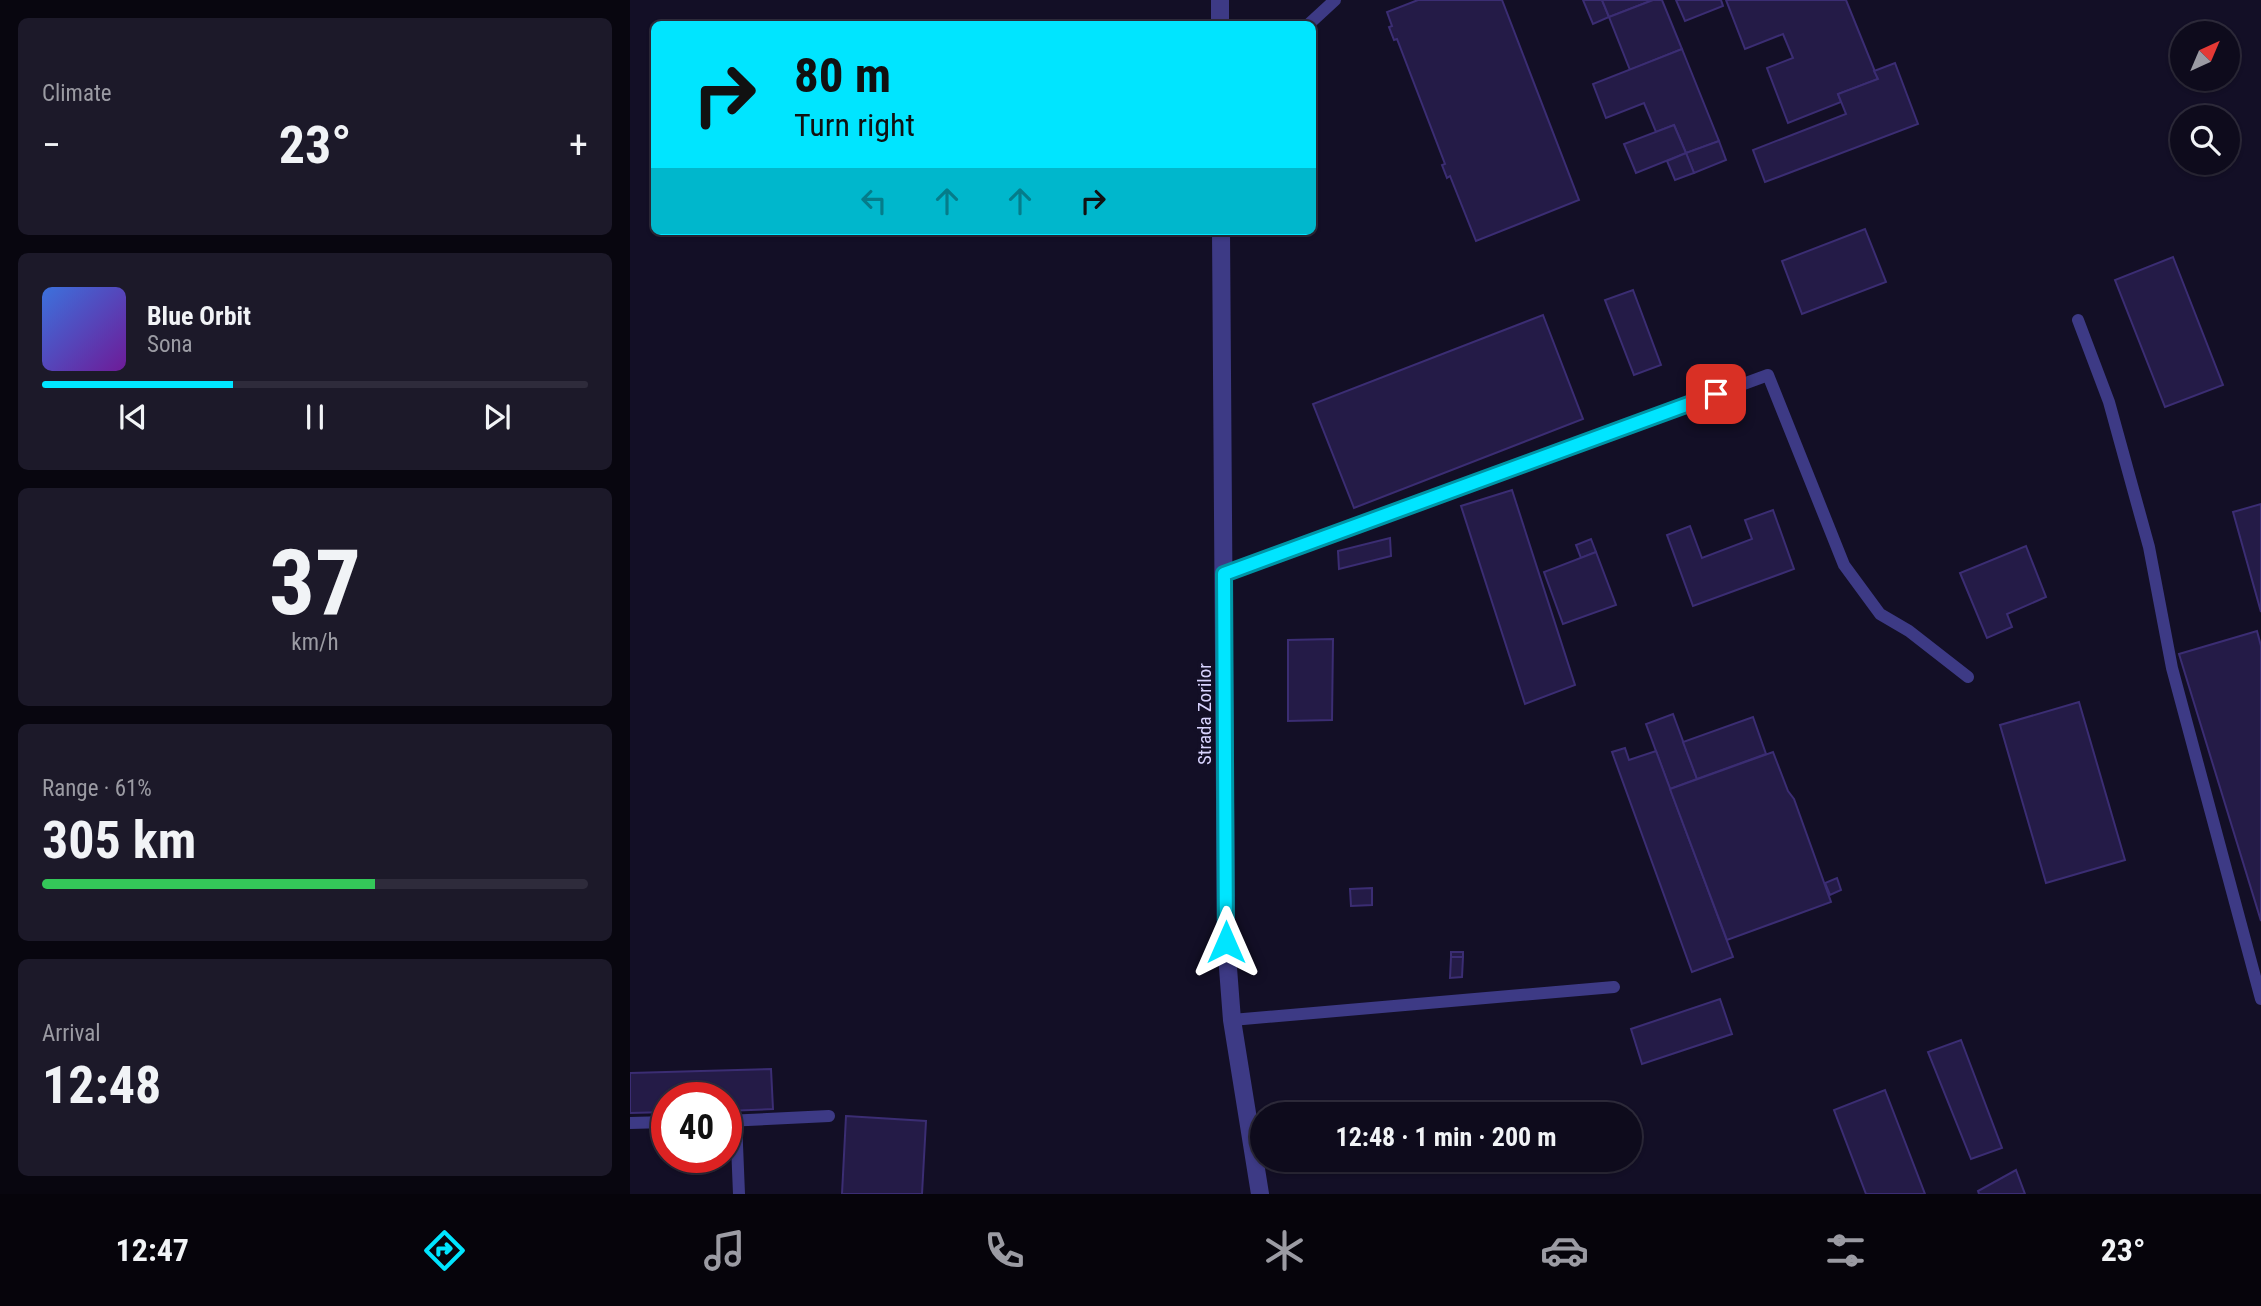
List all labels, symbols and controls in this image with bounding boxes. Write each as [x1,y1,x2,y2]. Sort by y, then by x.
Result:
north arrow [2170,21,2240,91]
map controls [2170,21,2240,175]
text: 80 m [794,47,891,104]
icon: right [679,49,770,140]
text: Climate [42,80,112,107]
button: search [2170,105,2240,175]
text: Turn right [794,106,915,144]
text: 23° [279,115,351,176]
text: − [42,123,61,167]
text: + [569,123,588,167]
icon: left [855,182,893,220]
icon: ahead [928,182,966,220]
icon: ahead [1001,182,1039,220]
icon: right [1074,182,1112,220]
text: Blue Orbit [147,301,251,331]
text: Sona [147,331,193,358]
pin [1686,364,1746,424]
icon: arrive [1697,375,1735,413]
icon: previous [114,398,152,436]
icon: pause [296,398,334,436]
icon: next [478,398,516,436]
text: 37 [269,530,361,636]
text: km/h [291,629,339,656]
street label: Strada Zorilor [1193,663,1216,765]
text: Range · 61% [42,775,152,802]
text: 305 km [42,810,196,871]
position arrow [1189,905,1263,979]
text: Arrival [42,1020,101,1047]
text: 12:48 [42,1055,161,1116]
speed limit sign: 40 [651,1082,742,1173]
text: 12:48 · 1 min · 200 m [1336,1122,1556,1152]
icon: directions [420,1226,469,1275]
icon: music [700,1226,749,1275]
icon: phone [980,1226,1029,1275]
icon: climate [1260,1226,1309,1275]
icon: car [1540,1226,1589,1275]
icon: filters [1821,1226,1870,1275]
text: 12:47 [116,1231,189,1269]
text: 23° [2101,1231,2145,1269]

